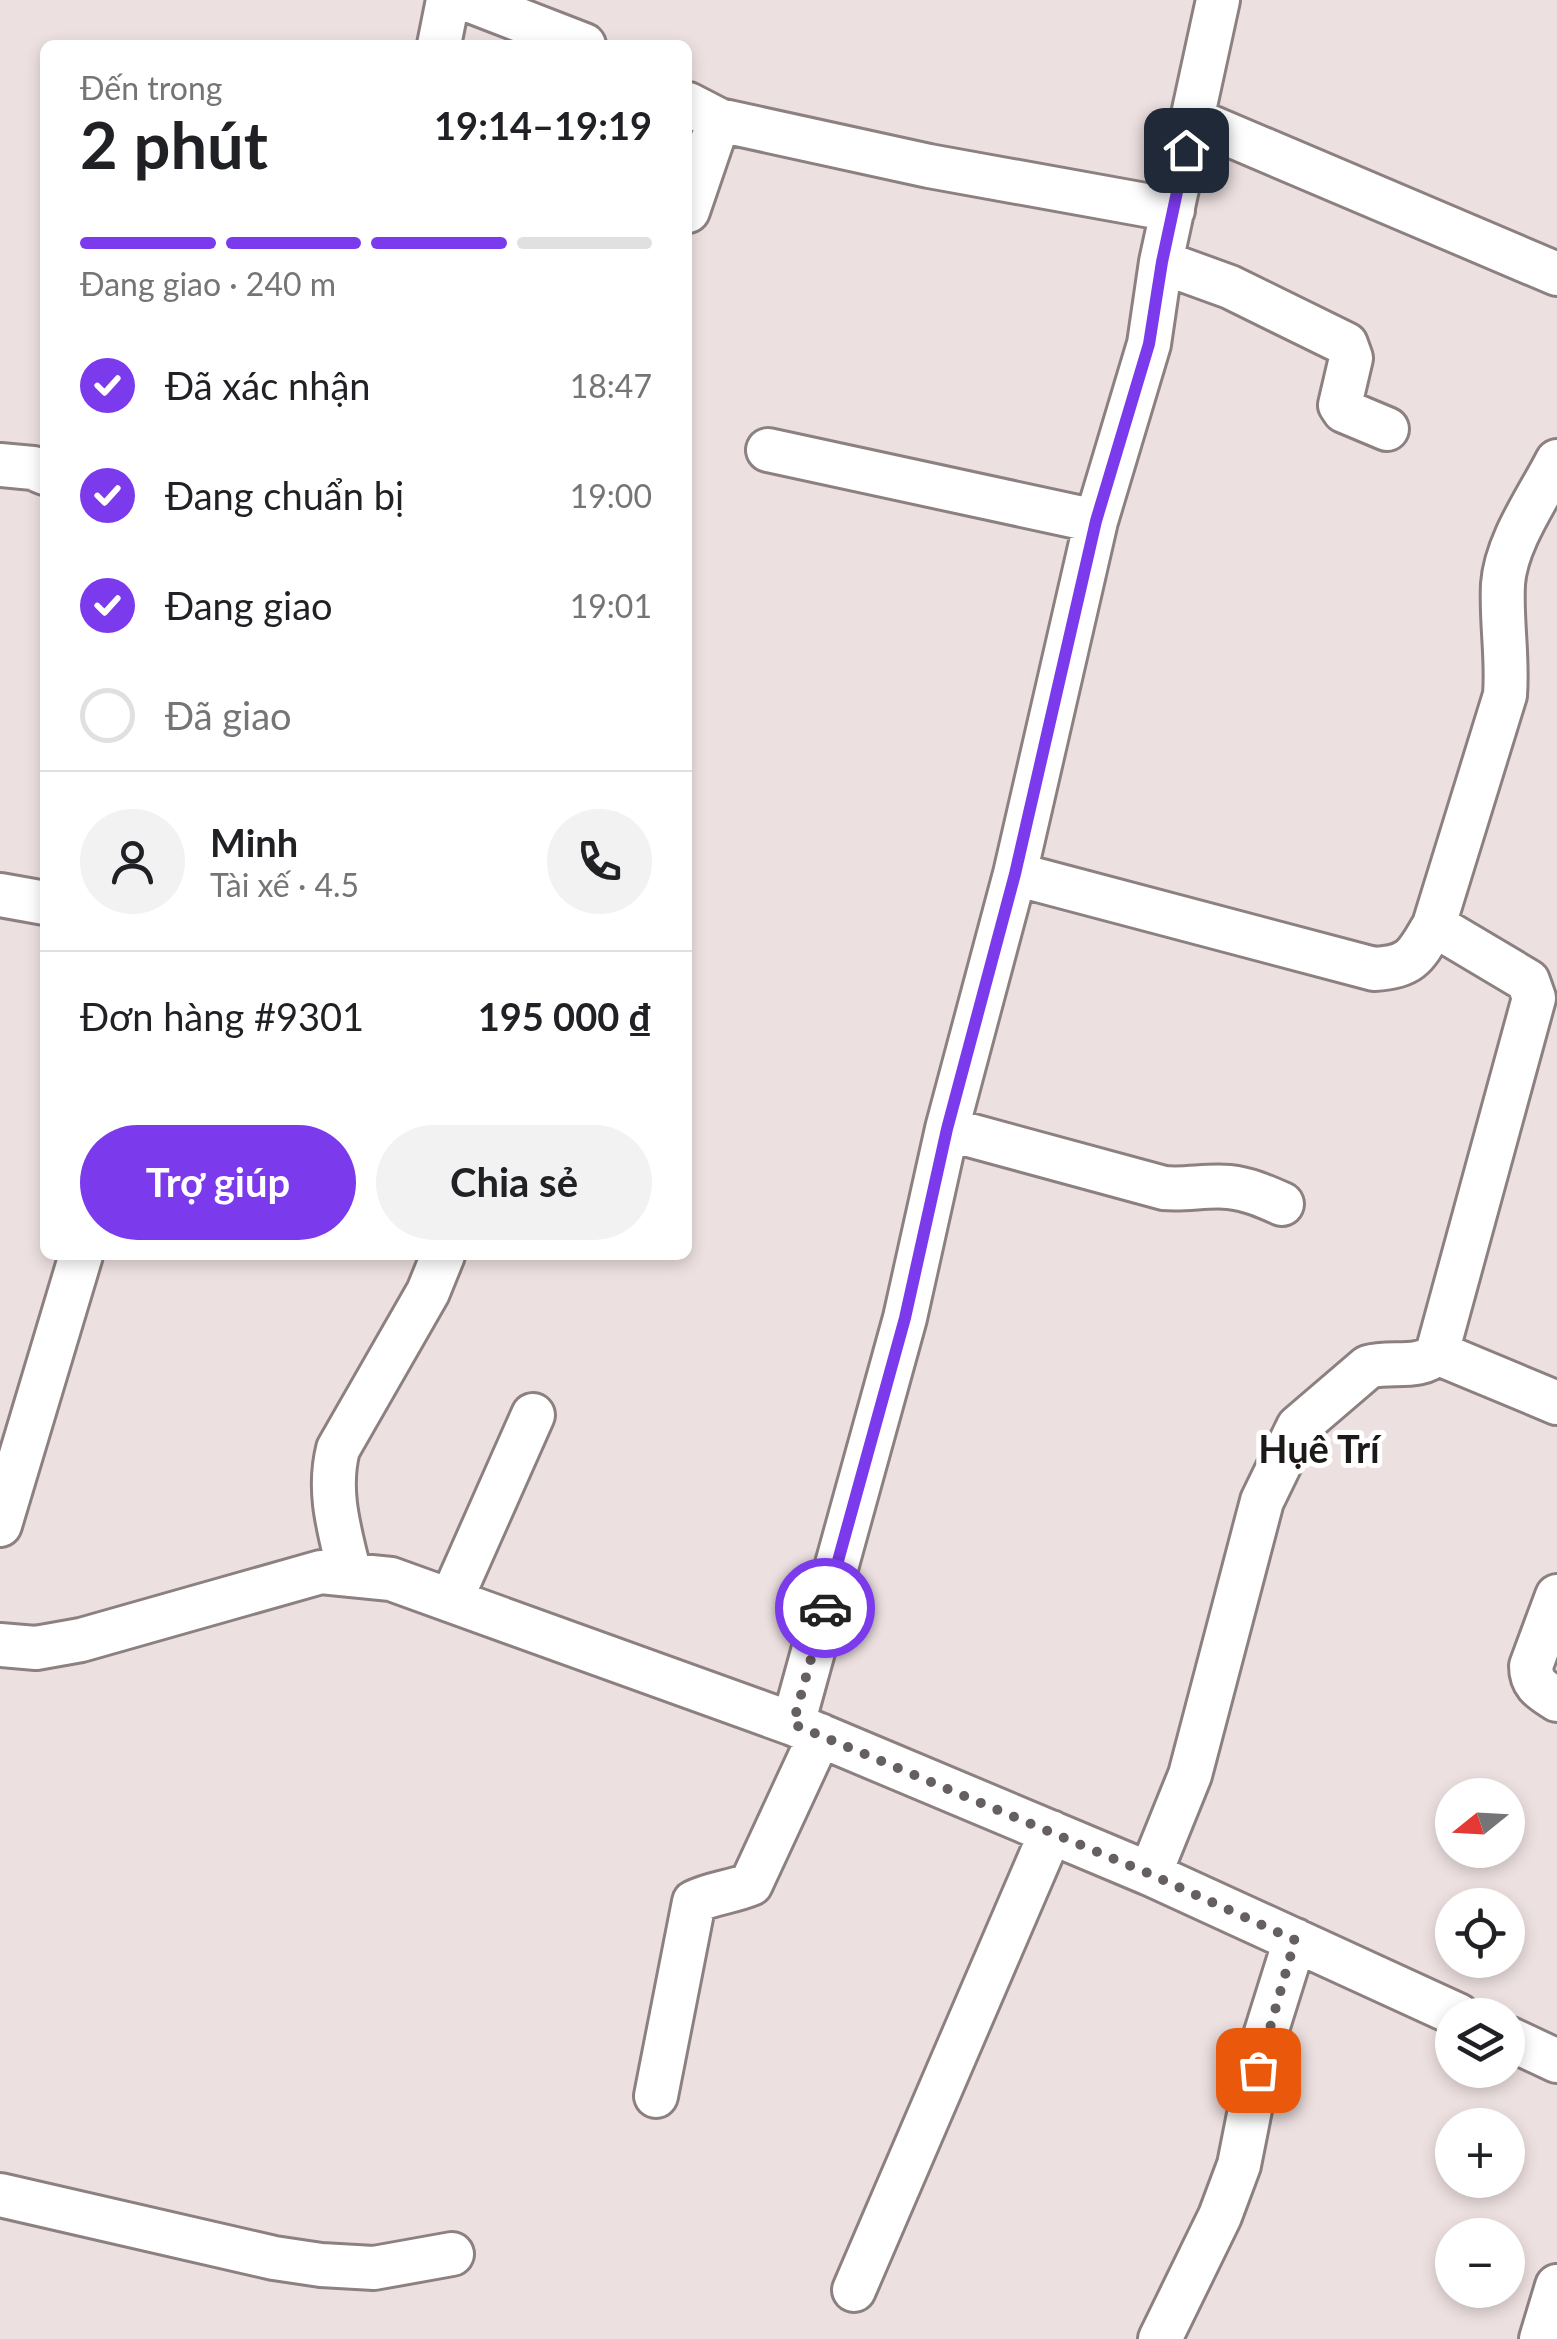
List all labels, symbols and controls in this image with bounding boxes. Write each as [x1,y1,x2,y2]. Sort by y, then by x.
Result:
text: Đến trong [80,68,222,107]
text: 19:14–19:19 [434,102,652,148]
text: 2 phút [80,105,268,183]
pin [1144,108,1229,193]
icon: home [1159,123,1214,178]
text: Đang giao · 240 m [80,264,336,303]
icon: check [80,358,135,413]
text: Đã xác nhận [165,362,371,408]
text: 18:47 [570,366,652,405]
icon: check [80,468,135,523]
text: Đang chuẩn bị [165,472,404,518]
text: 19:00 [570,476,652,515]
icon: check [80,578,135,633]
text: Đang giao [165,582,333,628]
text: 19:01 [570,586,652,625]
text: Đã giao [165,692,292,738]
button: person [80,809,185,914]
button: phone [547,809,652,914]
text: Minh [210,819,298,865]
text: Tài xế · 4.5 [210,865,359,904]
text: Đơn hàng #9301 [80,993,364,1039]
text: 195 000 ₫ [478,993,652,1039]
button: Trợ giúp [80,1125,356,1240]
button: Chia sẻ [376,1125,652,1240]
district label: Hụê Trí [1258,1425,1382,1471]
courier [775,1558,875,1658]
icon: car [798,1581,853,1636]
north arrow [1435,1778,1525,1868]
map controls [1435,1778,1525,2308]
button: locate [1435,1888,1525,1978]
button: layers [1435,1998,1525,2088]
pin [1216,2028,1301,2113]
icon: bag [1231,2043,1286,2098]
button: + [1435,2108,1525,2198]
button: − [1435,2218,1525,2308]

